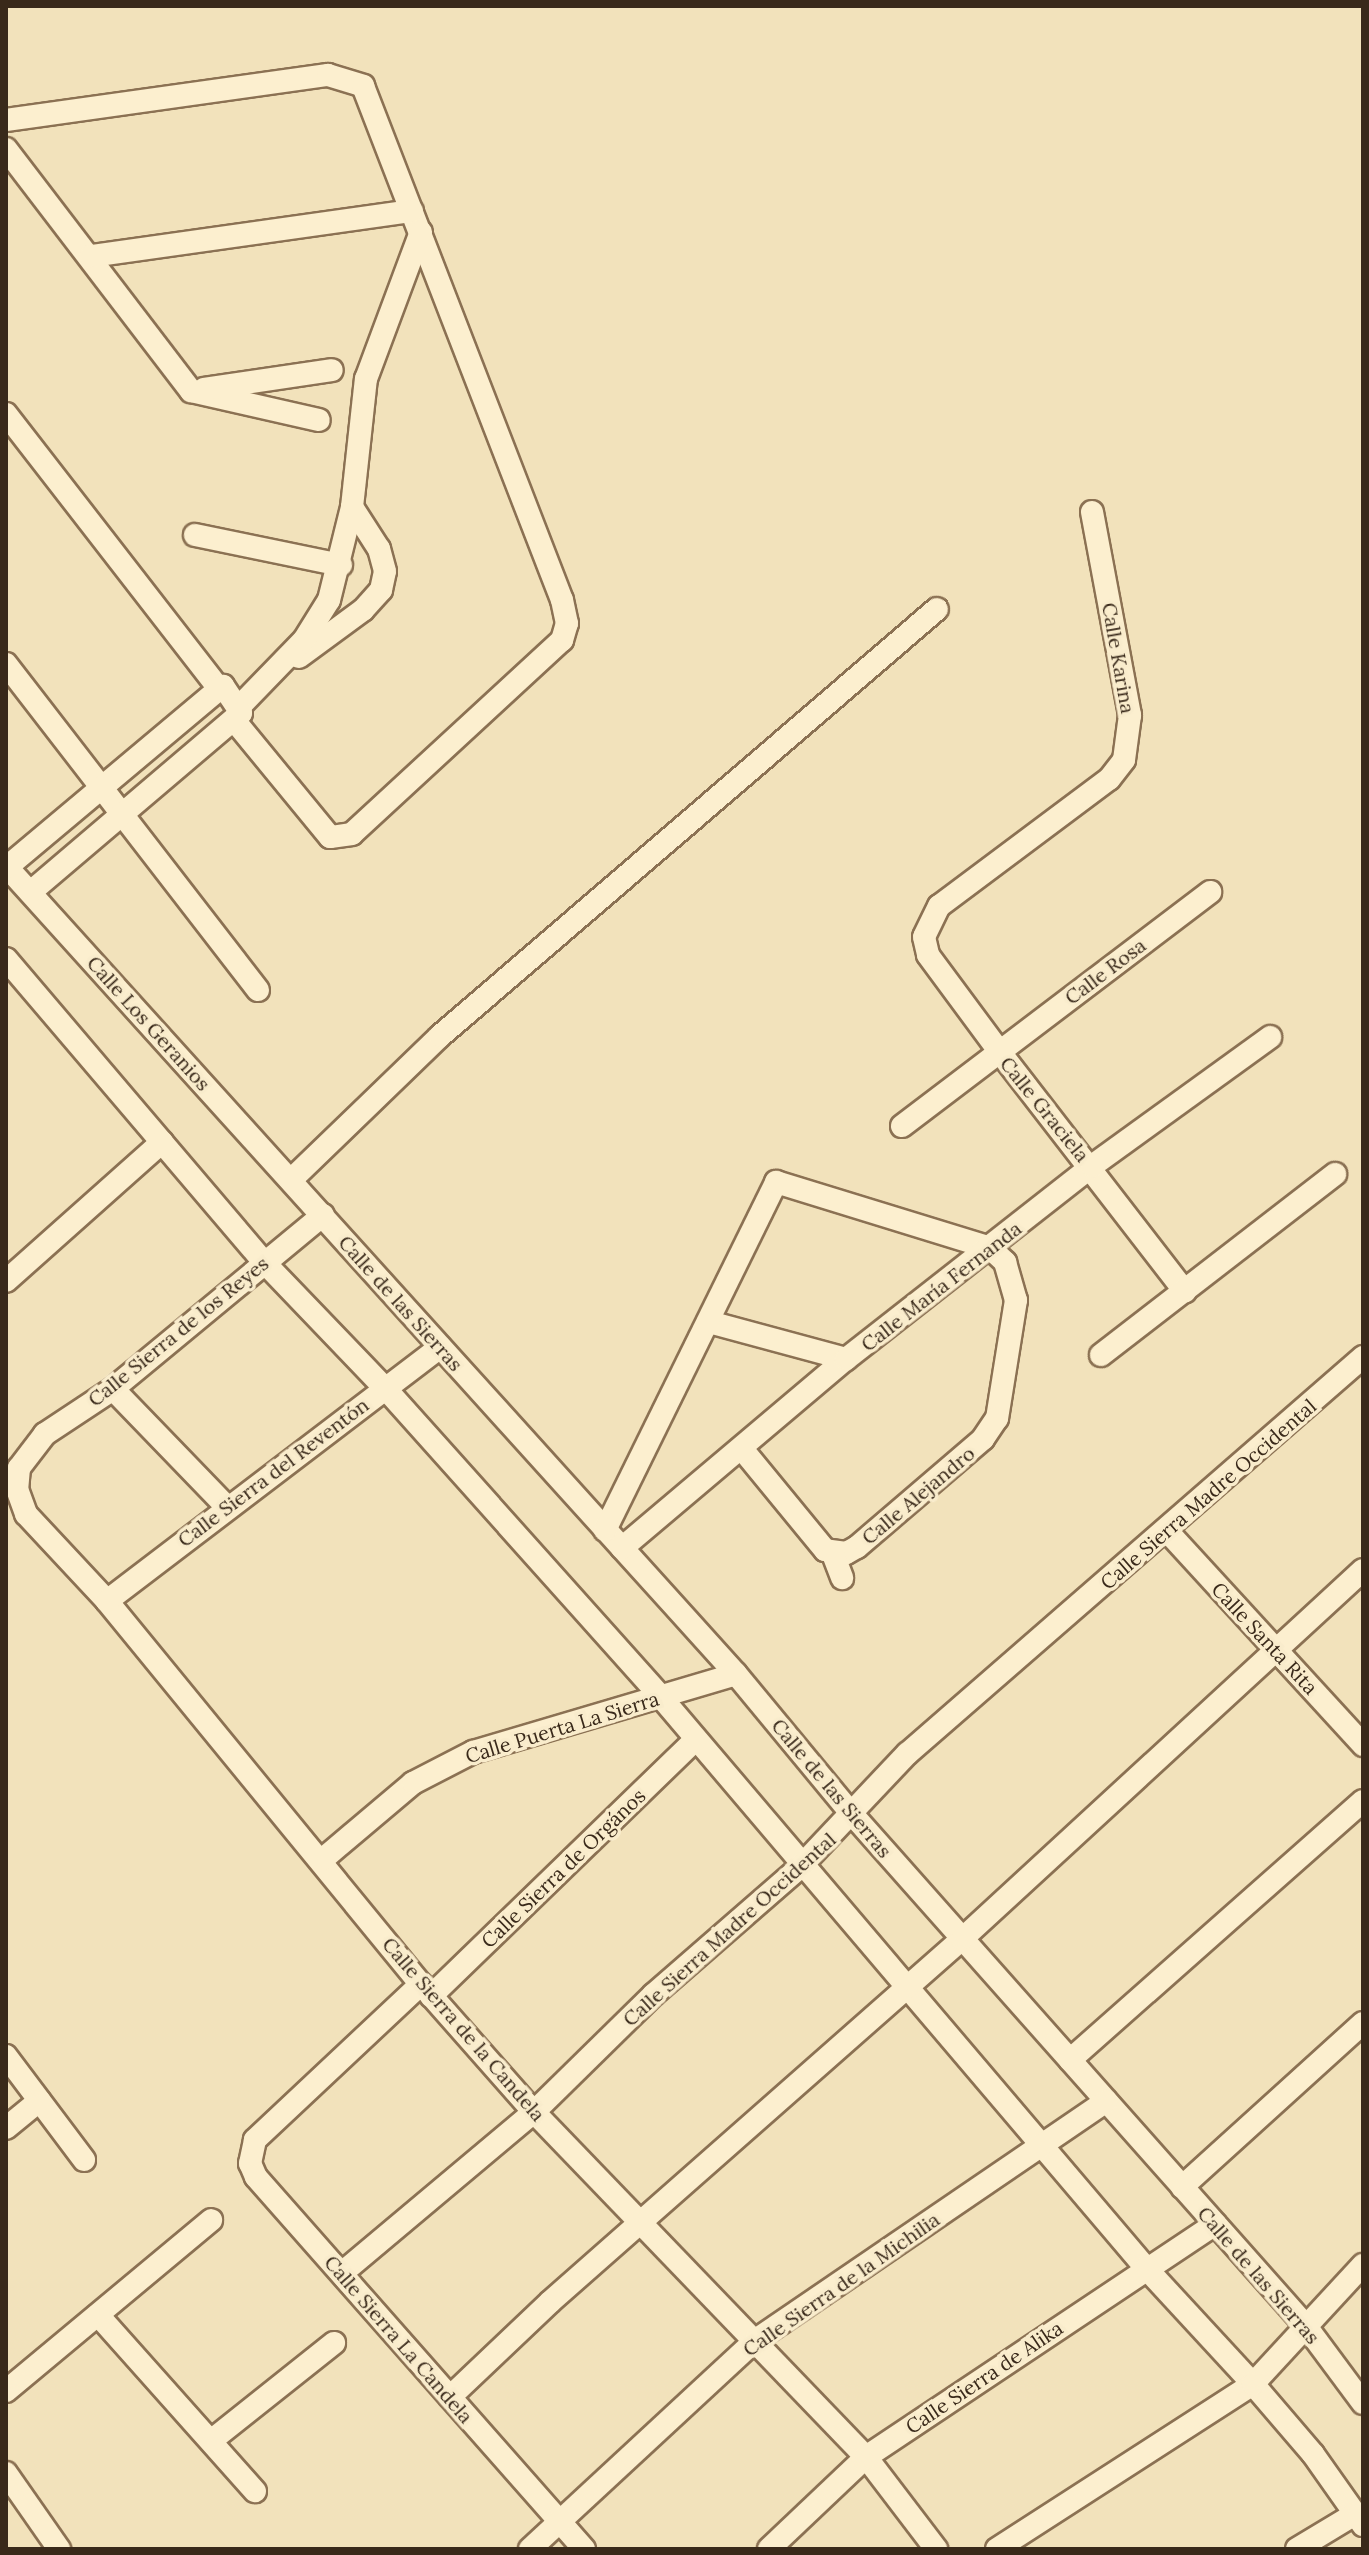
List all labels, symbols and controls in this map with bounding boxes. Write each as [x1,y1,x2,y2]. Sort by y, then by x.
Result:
street label: Calle Karina [1097,601,1141,715]
street label: Calle Rosa [1060,933,1150,1009]
street label: Calle Los Geranios [82,951,216,1095]
street label: Calle Graciela [995,1052,1095,1166]
street label: Calle María Fernanda [856,1216,1026,1356]
street label: Calle de las Sierras [334,1230,468,1376]
street label: Calle Sierra de los Reyes [83,1251,273,1411]
street label: Calle Sierra del Reventón [173,1392,373,1552]
street label: Calle Sierra Madre Occidental [1095,1394,1321,1594]
street label: Calle Alejandro [857,1441,979,1549]
street label: Calle Santa Rita [1207,1577,1323,1699]
street label: Calle Puerta La Sierra [462,1686,662,1768]
street label: Calle de las Sierras [767,1714,897,1862]
street label: Calle Sierra de Orgános [476,1783,650,1953]
street label: Calle Sierra Madre Occidental [618,1827,840,2031]
street label: Calle Sierra de la Candela [378,1932,550,2126]
street label: Calle de las Sierras [1193,2201,1325,2349]
street label: Calle Sierra de la Michilia [738,2207,944,2361]
street label: Calle Sierra La Candela [320,2250,478,2428]
street label: Calle Sierra de Alika [901,2315,1067,2439]

